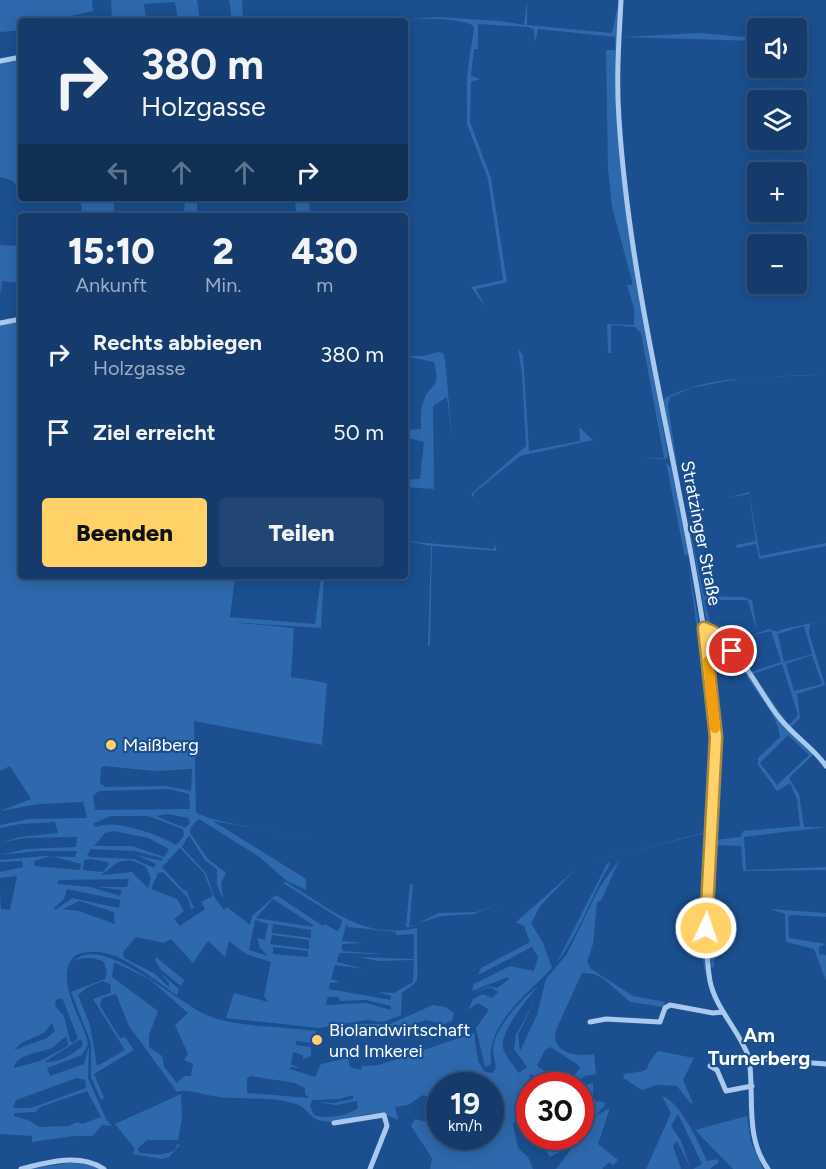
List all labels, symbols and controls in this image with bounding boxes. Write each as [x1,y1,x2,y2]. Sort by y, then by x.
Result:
map controls [747,18,807,294]
button: sound [747,18,807,78]
text: 380 m [141,39,264,90]
icon: right [42,42,120,120]
text: Holzgasse [141,90,266,123]
button: layers [747,90,807,150]
icon: left [102,156,135,189]
icon: ahead [165,156,198,189]
icon: ahead [228,156,261,189]
icon: right [291,156,324,189]
button: + [747,162,807,222]
text: 15:10 [68,230,155,273]
text: 2 [212,230,234,273]
text: 430 [291,230,358,273]
button: − [747,234,807,294]
text: Ankunft [75,273,147,297]
text: Min. [205,273,242,297]
text: m [316,273,333,297]
text: Rechts abbiegen [93,329,262,356]
icon: right [42,338,75,371]
text: 380 m [320,341,384,368]
text: Holzgasse [93,356,185,380]
icon: arrive [42,416,75,449]
text: Ziel erreicht [93,419,216,446]
text: 50 m [333,419,384,446]
street label: Stratzinger Straße [676,459,726,607]
button: Beenden [42,498,207,567]
button: Teilen [219,498,384,567]
pin [706,625,757,676]
icon: arrive [715,634,748,667]
place label: Maißberg [123,734,199,756]
marker: Maißberg [104,738,118,752]
position arrow [674,896,738,960]
place label: Biolandwirtschaft und Imkerei [329,1019,471,1062]
district label: Am Turnerberg [708,1023,810,1070]
marker: Biolandwirtschaft und Imkerei [310,1033,324,1047]
speed limit sign: 30 [516,1072,594,1150]
text: 19 [450,1085,480,1122]
text: km/h [448,1117,482,1135]

